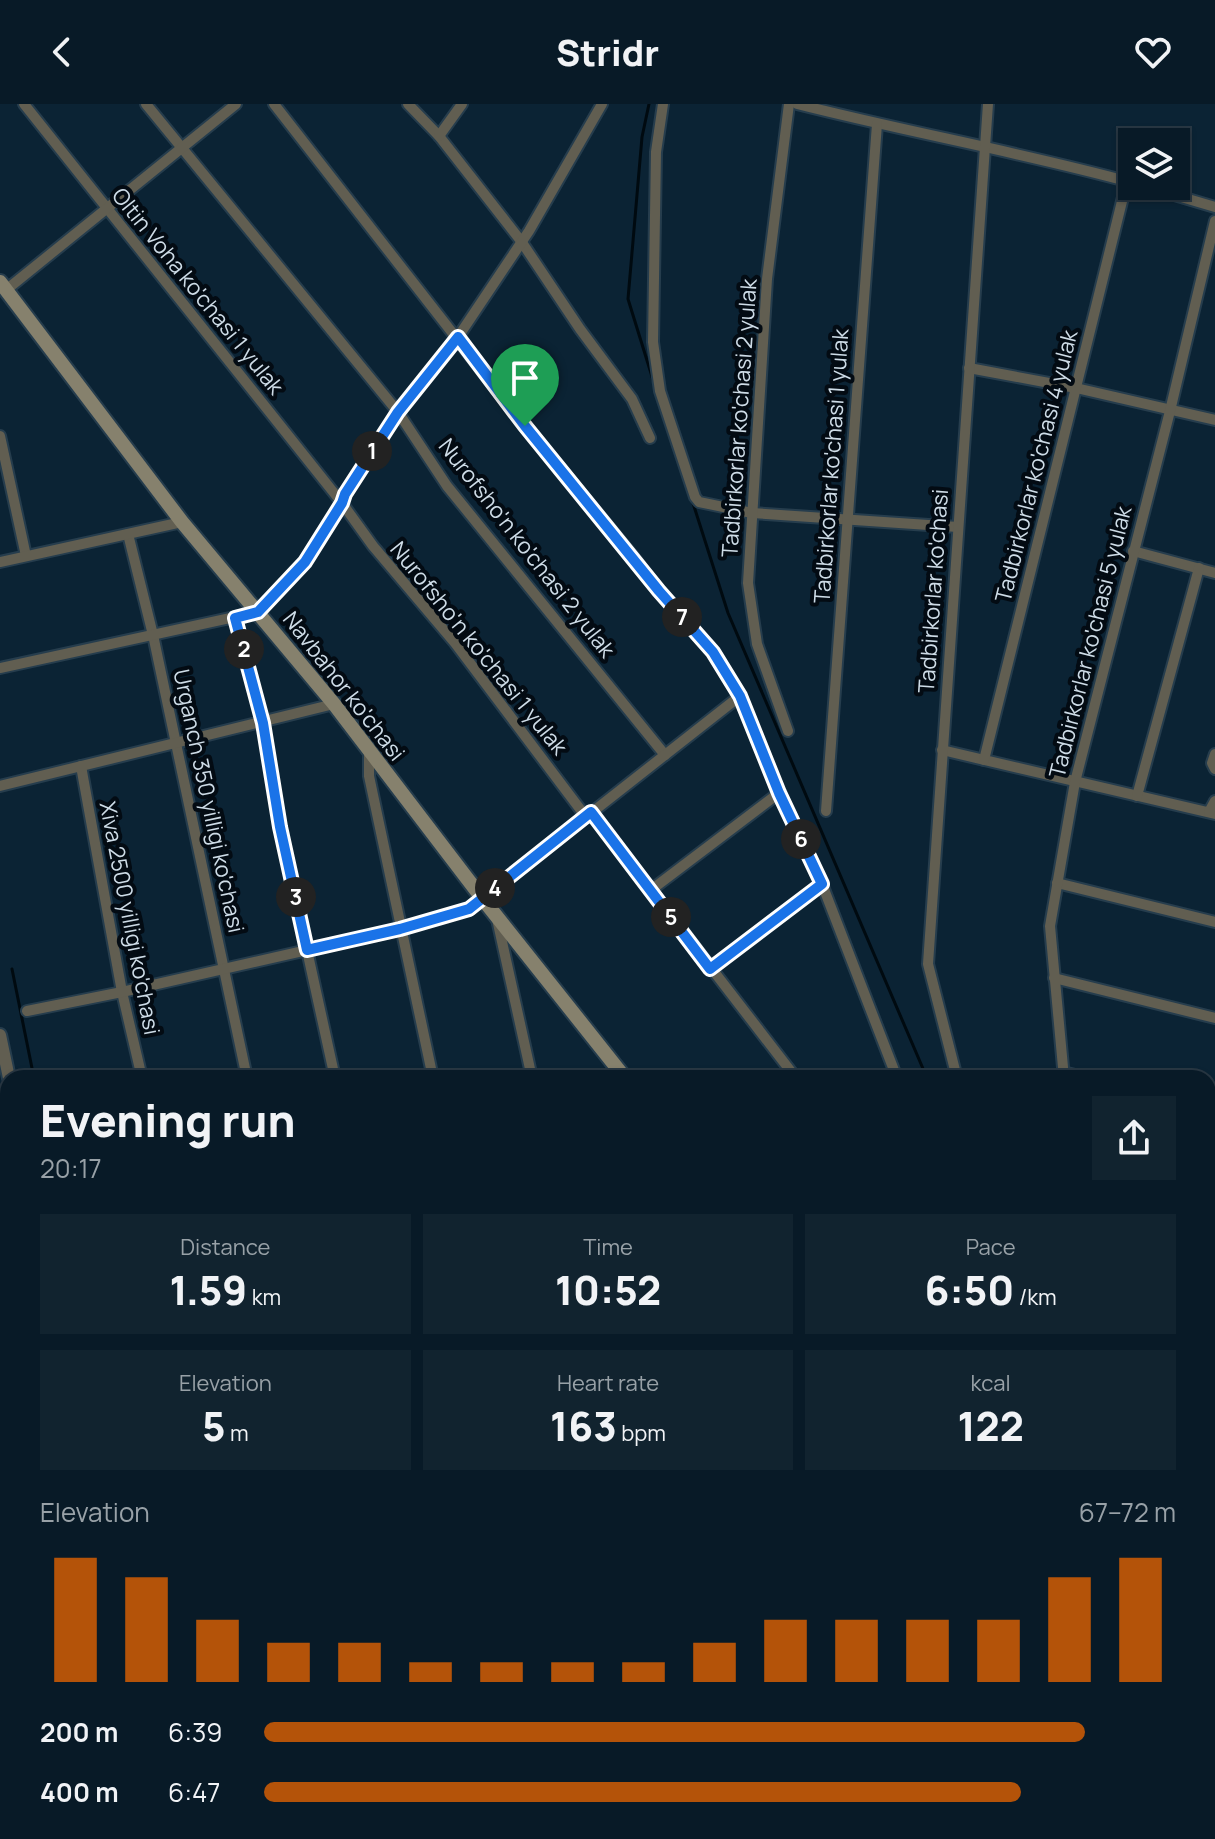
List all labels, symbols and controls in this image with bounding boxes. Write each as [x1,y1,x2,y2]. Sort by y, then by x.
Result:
text: Stridr [556,28,659,77]
icon: back [40,30,84,74]
icon: heart [1131,30,1175,74]
map controls [1118,128,1190,200]
button: layers [1118,128,1190,200]
street label: Oltin Voha ko'chasi 1 yulak [105,181,291,401]
street label: Tadbirkorlar ko'chasi 2 yulak [714,277,764,558]
street label: Tadbirkorlar ko'chasi 4 yulak [988,326,1085,605]
street label: Tadbirkorlar ko'chasi 1 yulak [806,327,856,604]
pin [491,344,559,426]
icon: arrive [503,356,547,400]
pin: 1 [352,431,392,471]
street label: Nurofsho'n ko'chasi 2 yulak [432,432,623,665]
text: 1 [367,436,377,466]
street label: Tadbirkorlar ko'chasi [911,488,955,694]
street label: Tadbirkorlar ko'chasi 5 yulak [1042,502,1139,781]
street label: Nurofsho'n ko'chasi 1 yulak [383,535,575,762]
pin: 7 [662,597,702,637]
text: 7 [676,602,688,632]
street label: Navbahor ko'chasi [276,605,412,767]
pin: 2 [224,629,264,669]
text: 2 [237,634,251,664]
street label: Urganch 350 yilligi ko'chasi [166,667,252,935]
street label: Xiva 2500 yilligi ko'chasi [93,799,167,1037]
pin: 6 [781,819,821,859]
text: 6 [794,824,808,854]
pin: 4 [475,868,515,908]
text: 4 [488,873,502,903]
pin: 3 [276,877,316,917]
text: 3 [290,882,302,912]
pin: 5 [651,897,691,937]
text: 5 [665,902,677,932]
text: Evening run [40,1090,296,1150]
button: share [1092,1096,1176,1180]
text: 20:17 [40,1150,102,1186]
text: Distance [180,1232,270,1262]
text: Time [583,1232,633,1262]
text: Pace [966,1232,1016,1262]
text: 1.59 [169,1262,247,1317]
text: 10:52 [555,1262,661,1317]
text: 6:50 [925,1262,1014,1317]
text: km [247,1282,281,1312]
text: /km [1014,1282,1057,1312]
text: Elevation [179,1368,272,1398]
text: Heart rate [557,1368,659,1398]
text: kcal [971,1368,1011,1398]
text: 5 [202,1398,226,1453]
text: 163 [550,1398,617,1453]
text: 122 [957,1398,1024,1453]
text: m [226,1418,249,1448]
text: bpm [617,1418,666,1448]
text: Elevation [40,1494,150,1530]
text: 67–72 m [1079,1494,1176,1530]
text: 200 m [40,1714,118,1750]
text: 6:39 [168,1714,222,1750]
text: 400 m [40,1774,119,1810]
text: 6:47 [168,1774,220,1810]

